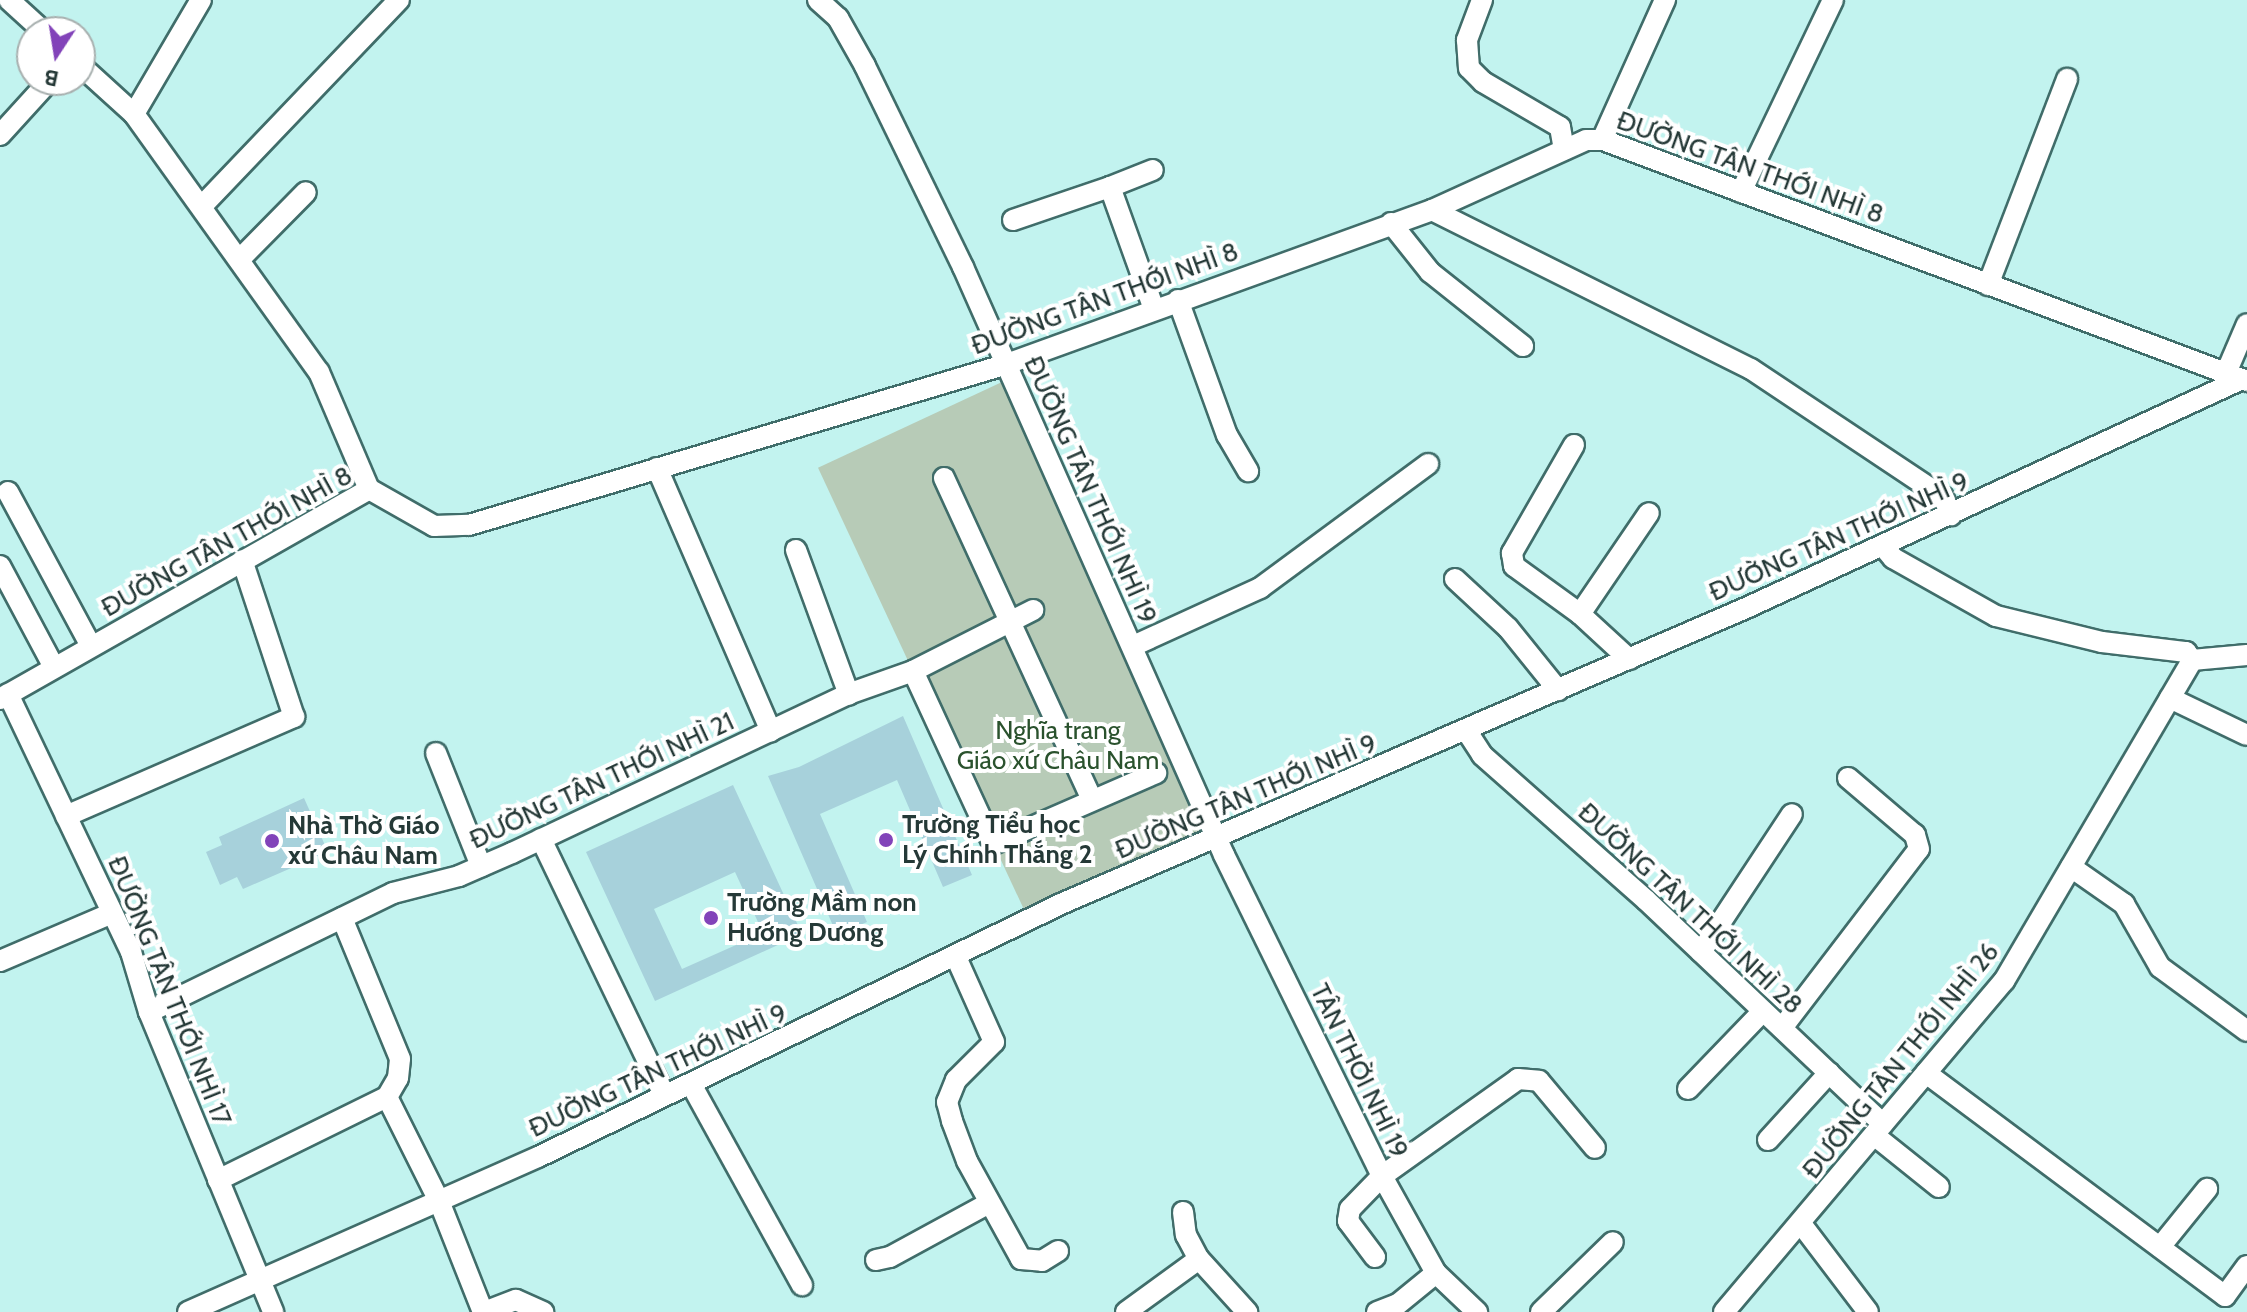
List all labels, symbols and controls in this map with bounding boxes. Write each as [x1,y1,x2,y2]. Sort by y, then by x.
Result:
north arrow [16,16,96,96]
text: B [42,63,61,93]
street label: ĐƯỜNG TÂN THỚI NHÌ 8 [1612,105,1888,231]
street label: ĐƯỜNG TÂN THỚI NHÌ 8 [967,236,1243,362]
street label: ĐƯỜNG TÂN THỚI NHÌ 19 [1017,352,1163,628]
street label: ĐƯỜNG TÂN THỚI NHÌ 8 [96,460,358,624]
street label: ĐƯỜNG TÂN THỚI NHÌ 9 [1704,466,1974,608]
street label: ĐƯỜNG TÂN THỚI NHÌ 21 [465,706,739,856]
park label: Nghĩa trang Giáo xứ Châu Nam [957,715,1159,776]
street label: ĐƯỜNG TÂN THỚI NHÌ 9 [1111,728,1381,866]
street label: ĐƯỜNG TÂN THỚI NHÌ 28 [1571,797,1809,1021]
place label: Trường Tiểu học Lý Chính Thắng 2 [902,809,1093,870]
place label: Nhà Thờ Giáo xứ Châu Nam [288,810,440,872]
marker: Trường Tiểu học Lý Chính Thắng 2 [877,831,895,849]
marker: Nhà Thờ Giáo xứ Châu Nam [263,832,281,850]
street label: ĐƯỜNG TÂN THỚI NHÌ 17 [101,852,237,1130]
place label: Trường Mầm non Hướng Dương [727,887,917,948]
marker: Trường Mầm non Hướng Dương [702,909,720,927]
street label: ĐƯỜNG TÂN THỚI NHÌ 26 [1796,937,2006,1185]
street label: TÂN THỜI NHÌ 19 [1303,979,1415,1163]
street label: ĐƯỜNG TÂN THỚI NHÌ 9 [524,998,792,1144]

